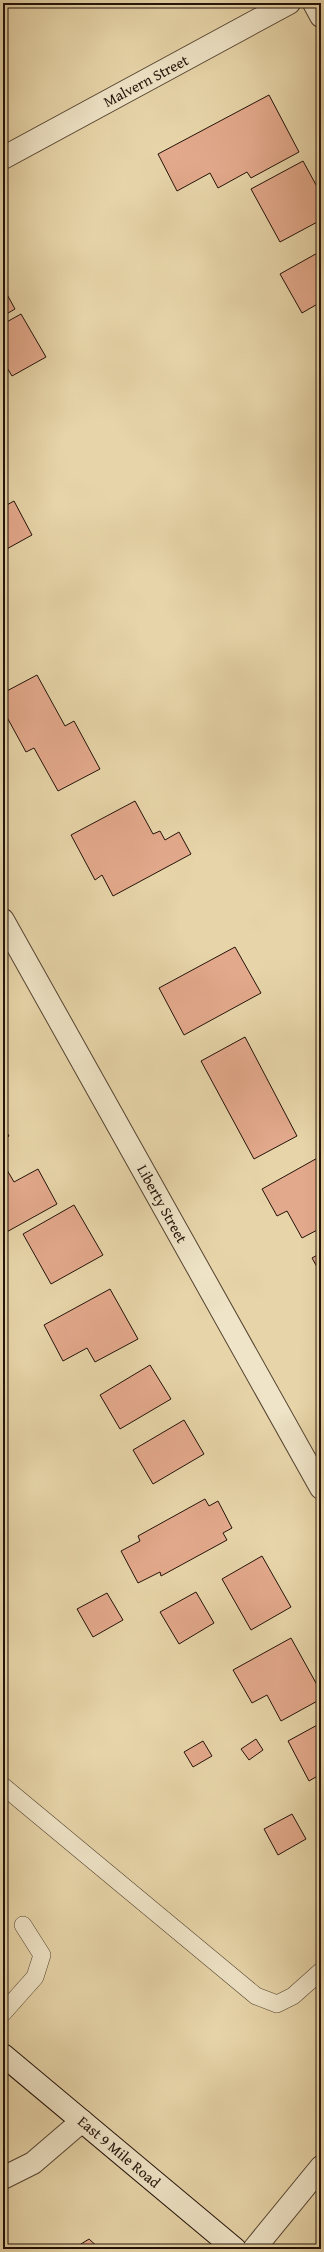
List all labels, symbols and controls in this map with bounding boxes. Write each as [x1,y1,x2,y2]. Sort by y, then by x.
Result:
street label: Malvern Street [100,49,193,112]
street label: Liberty Street [132,1161,193,1247]
street label: East 9 Mile Road [73,2111,165,2193]

